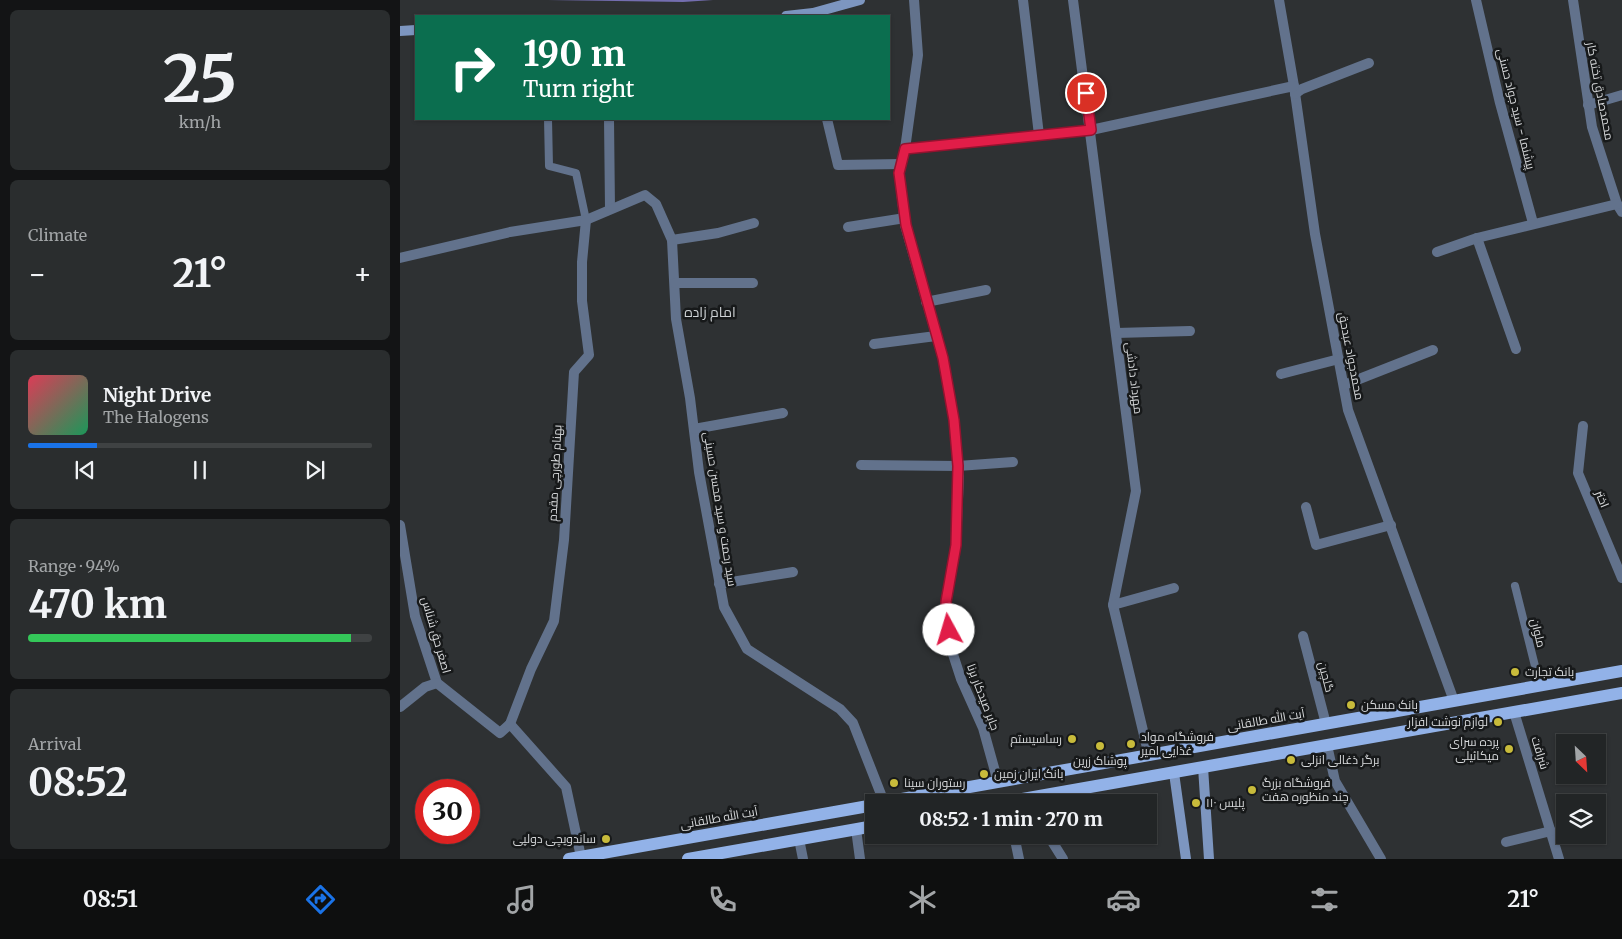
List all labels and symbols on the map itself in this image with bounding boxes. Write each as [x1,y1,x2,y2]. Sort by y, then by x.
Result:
street label: محمدصادق تخته کار [1583,40,1617,141]
street label: پیشنما - سید جواد حسنی [1492,47,1539,172]
pin [1065,72,1107,114]
district label: امام زاده [684,303,736,322]
street label: محمدجواد عبدحق [1336,311,1367,401]
street label: مهرداد دادشی [1123,341,1146,415]
street label: بهنام طورچی مقدم [544,424,567,522]
street label: سید رحمت و سید محسن حسینی [701,431,740,587]
street label: اختر [1592,487,1613,510]
street label: اصغر حق شناس [418,595,455,675]
position arrow [922,603,974,655]
street label: ملوان [1528,617,1549,649]
street label: گلچین [1313,660,1338,694]
street label: جابر صیدکار برنا [964,661,1003,732]
place label: بانک تجارت [1525,664,1574,679]
marker: بانک تجارت [1509,666,1521,678]
place label: بانک مسکن [1361,697,1418,712]
marker: بانک مسکن [1345,699,1357,711]
street label: آیت الله طالقانی [1226,705,1307,734]
place label: لوازم نوشت افزار [1407,714,1488,730]
marker: لوازم نوشت افزار [1492,716,1504,728]
place label: فروشگاه مواد غذایی امیر [1140,729,1214,758]
place label: رساسیستم [1010,731,1062,747]
marker: رساسیستم [1066,733,1078,745]
place label: پرده سرای میکائیلی [1449,734,1500,763]
north arrow [1556,734,1606,784]
street label: شرافت [1528,735,1553,771]
marker: فروشگاه مواد غذایی امیر [1125,738,1137,750]
marker: پوشاک زرین [1094,740,1106,752]
marker: پرده سرای میکائیلی [1503,743,1515,755]
place label: برگر ذغالی انزلی [1301,752,1379,767]
place label: پوشاک زرین [1073,753,1128,770]
marker: برگر ذغالی انزلی [1285,754,1297,766]
place label: بانک ایران زمین [994,766,1063,781]
marker: بانک ایران زمین [978,768,990,780]
place label: رستوران سینا [904,775,965,790]
place label: فروشگاه بزرگ چند منظوره هفت [1262,775,1349,806]
marker: رستوران سینا [888,777,900,789]
speed limit sign: 30 [415,779,480,844]
marker: فروشگاه بزرگ چند منظوره هفت [1246,784,1258,796]
place label: پلیس ۱۱۰ [1206,795,1245,812]
marker: پلیس ۱۱۰ [1190,797,1202,809]
street label: آیت الله طالقانی [679,803,760,832]
place label: ساندویچی دولپی [513,831,596,848]
marker: ساندویچی دولپی [600,833,612,845]

